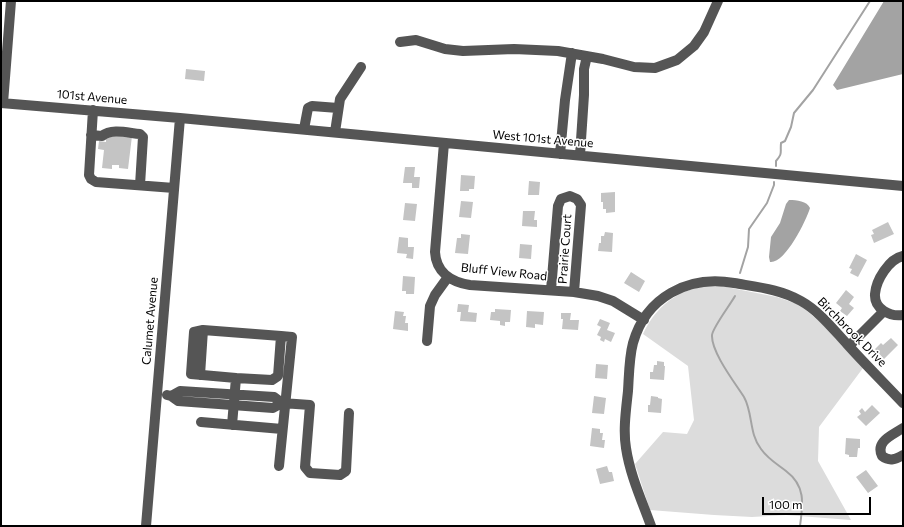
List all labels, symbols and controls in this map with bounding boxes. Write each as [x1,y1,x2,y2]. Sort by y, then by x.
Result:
street label: 101st Avenue [56,87,128,107]
street label: West 101st Avenue [492,127,594,151]
street label: Prairie Court [555,214,575,284]
street label: Bluff View Road [460,260,548,284]
street label: Calumet Avenue [139,276,161,366]
street label: Birchbrook Drive [814,294,890,370]
scale bar [764,489,873,515]
text: 100 m [769,497,803,511]

